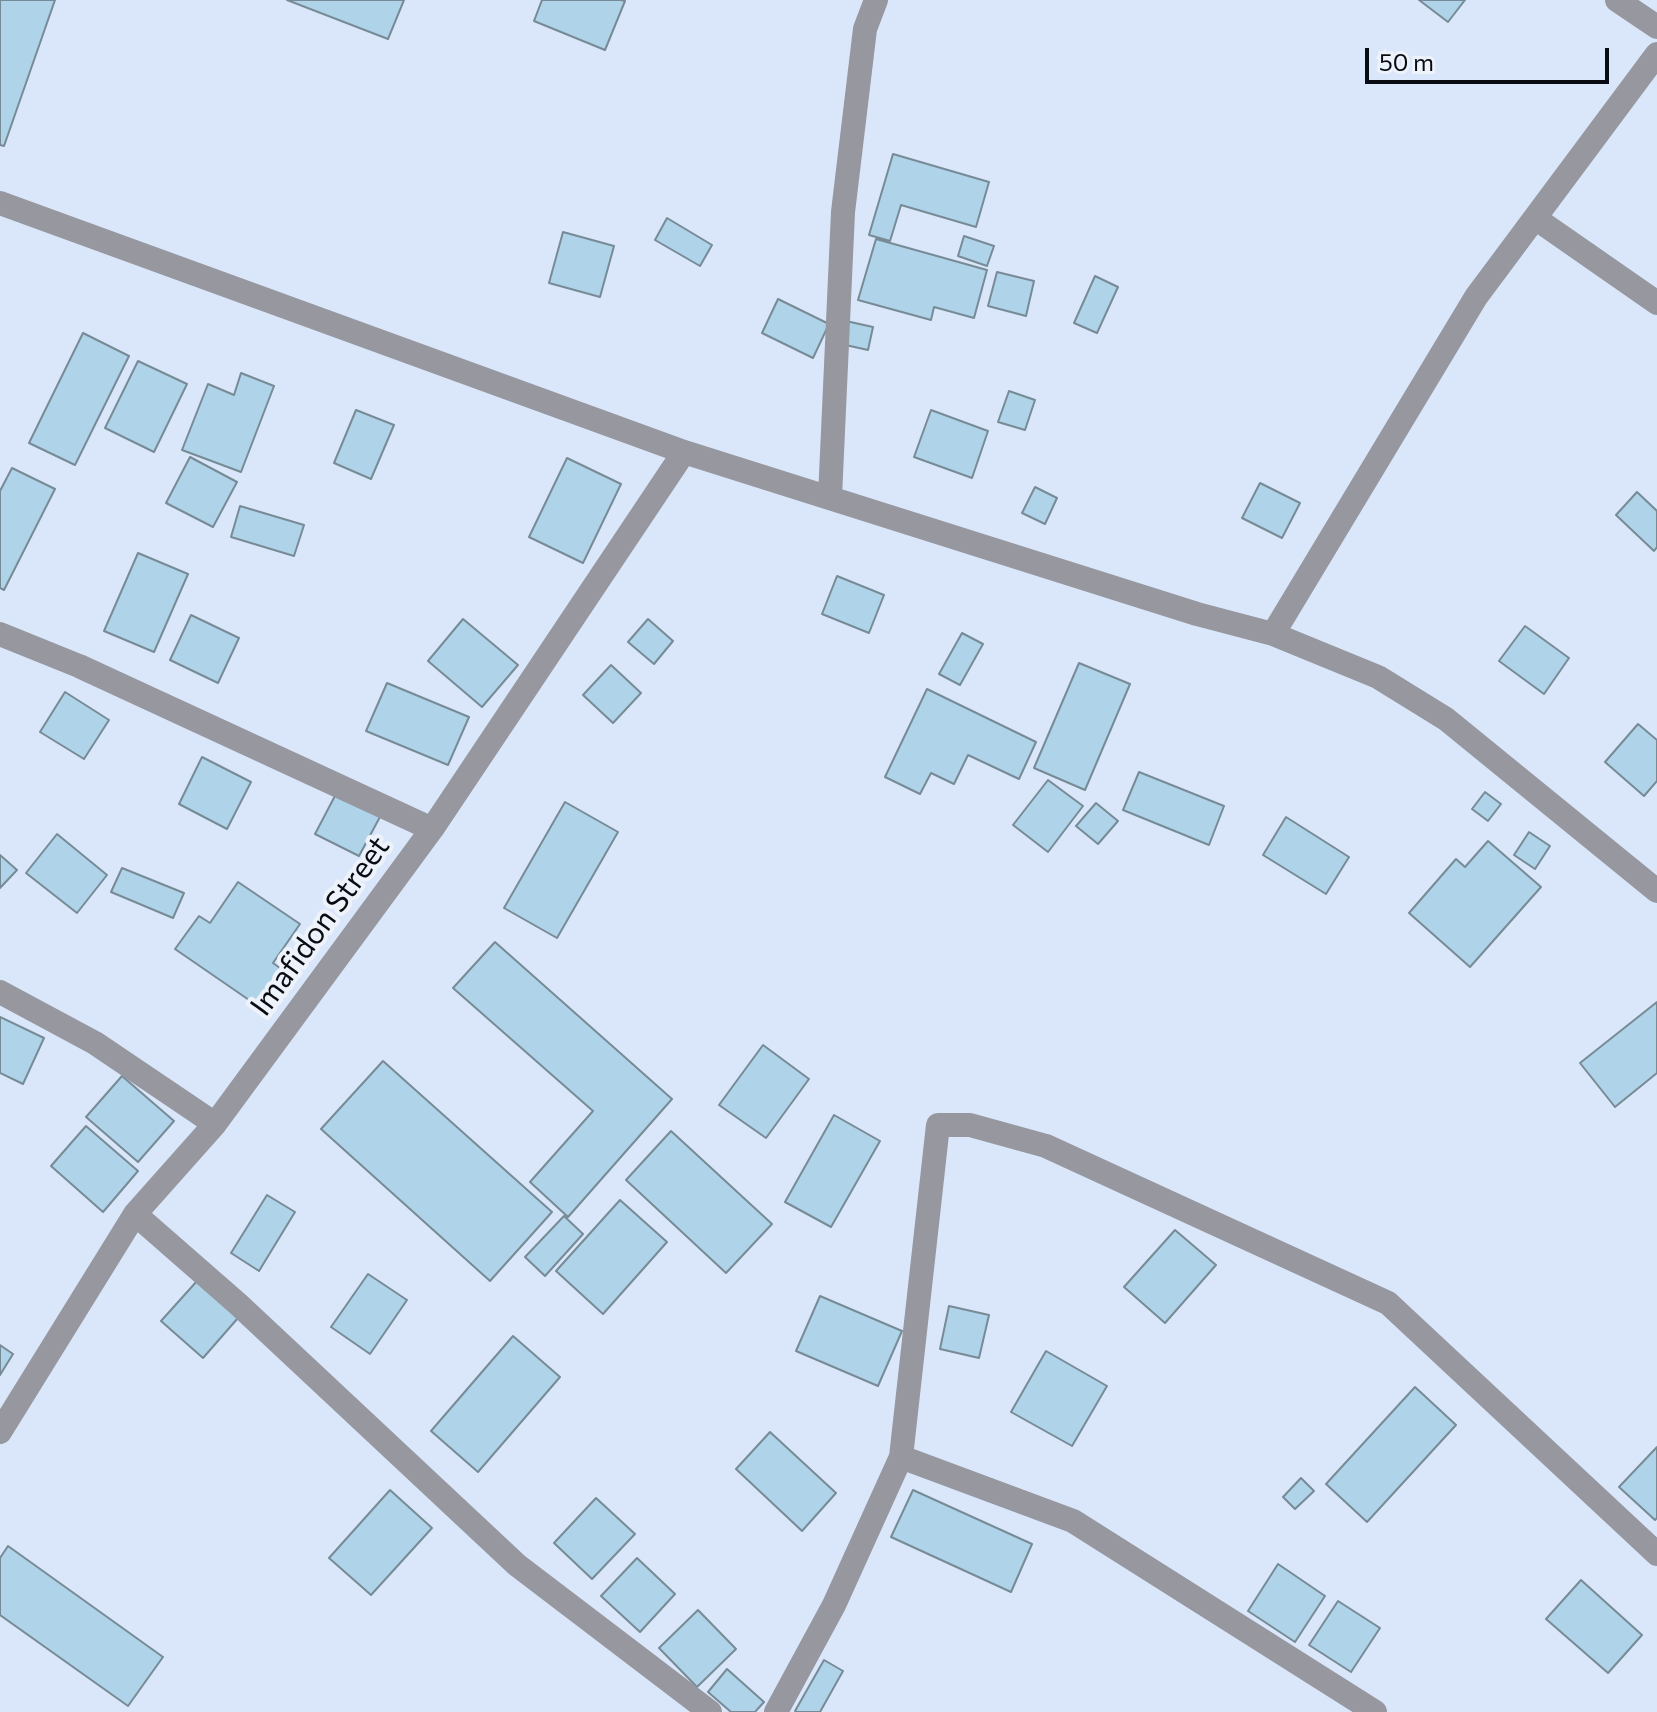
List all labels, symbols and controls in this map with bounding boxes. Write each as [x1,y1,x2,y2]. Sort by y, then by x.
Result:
scale bar [1369,32,1613,82]
text: 50 m [1379,47,1434,76]
street label: Imafidon Street [243,829,397,1023]

